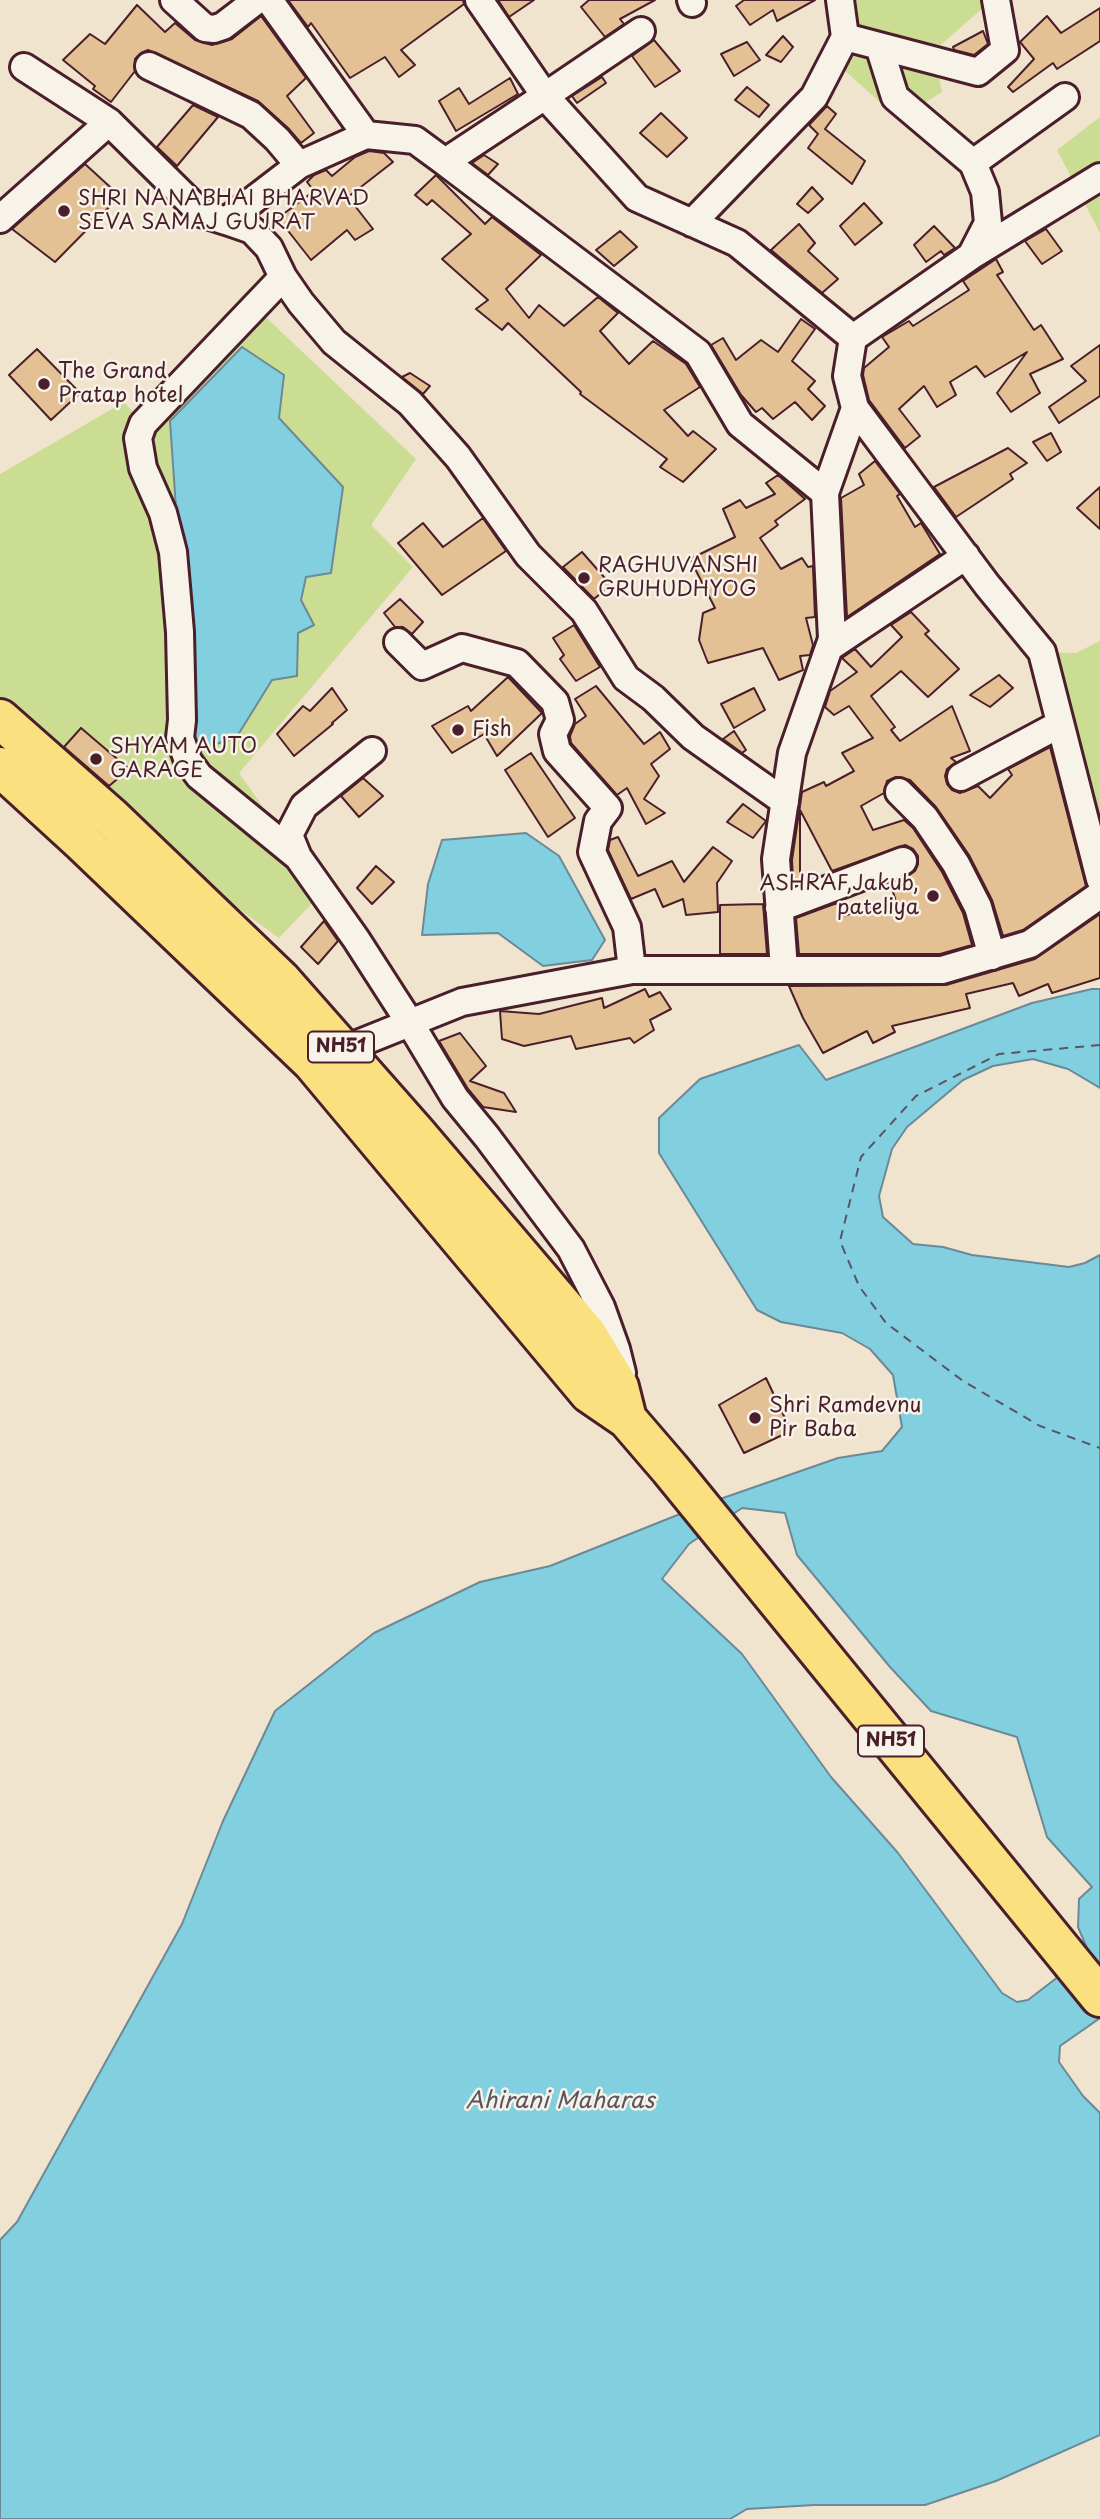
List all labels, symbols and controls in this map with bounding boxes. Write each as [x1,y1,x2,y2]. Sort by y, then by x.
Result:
place label: SHRI NANABHAI BHARVAD SEVA SAMAJ GUJRAT [78,186,369,236]
marker: SHRI NANABHAI BHARVAD SEVA SAMAJ GUJRAT [56,203,72,219]
place label: The Grand Pratap hotel [58,359,183,409]
marker: The Grand Pratap hotel [36,376,52,392]
place label: RAGHUVANSHI GRUHUDHYOG [598,553,758,603]
marker: RAGHUVANSHI GRUHUDHYOG [576,570,592,586]
place label: Fish [472,717,512,743]
marker: Fish [450,722,466,738]
place label: SHYAM AUTO GARAGE [110,734,257,784]
marker: SHYAM AUTO GARAGE [88,751,104,767]
place label: ASHRAF,Jakub, pateliya [759,871,919,921]
marker: ASHRAF,Jakub, pateliya [925,888,941,904]
road number: NH51 [308,1032,374,1063]
place label: Shri Ramdevnu Pir Baba [769,1393,921,1443]
marker: Shri Ramdevnu Pir Baba [747,1410,763,1426]
road number: NH51 [858,1726,924,1756]
water label: Ahirani Maharas [466,2088,654,2116]

